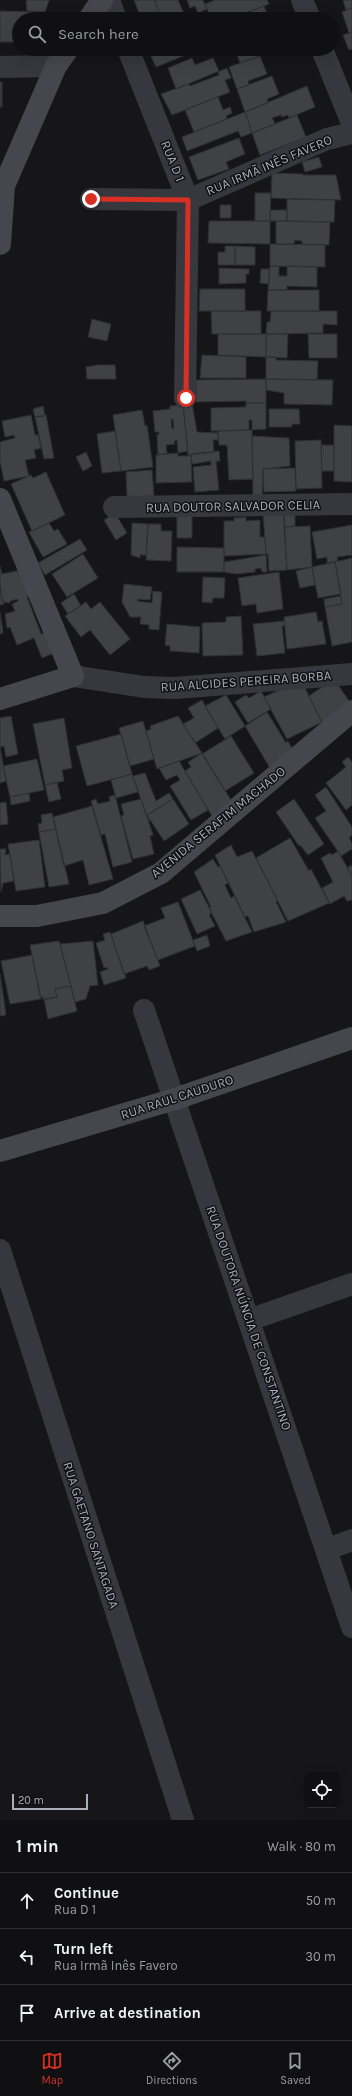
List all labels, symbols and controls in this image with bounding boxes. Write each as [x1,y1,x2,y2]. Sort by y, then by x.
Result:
search box [12,12,340,56]
icon: search [26,23,48,45]
text: Search here [58,25,139,43]
street label: RUA IRMÃ INÊS FAVERO [203,131,334,198]
street label: RUA D 1 [158,138,188,184]
route end [82,190,100,208]
route start [177,389,195,407]
street label: RUA DOUTOR SALVADOR CELIA [146,497,321,515]
street label: RUA ALCIDES PEREIRA BORBA [160,668,332,694]
street label: AVENIDA SERAFIM MACHADO [148,763,288,881]
street label: RUA RAUL CAUDURO [119,1072,235,1122]
street label: RUA DOUTORA NÚNCIA DE CONSTANTINO [203,1203,296,1432]
street label: RUA GAETANO SANTAGADA [60,1460,122,1611]
map controls [304,1772,340,1808]
button: locate [304,1772,340,1808]
scale bar [12,1792,88,1811]
text: 20 m [18,1794,44,1807]
text: 1 min [16,1836,59,1856]
text: Walk · 80 m [267,1839,336,1854]
text: Continue [54,1884,119,1902]
icon: ahead [16,1890,38,1912]
text: 50 m [306,1893,336,1908]
text: Rua D 1 [54,1902,96,1917]
text: Turn left [54,1940,113,1958]
icon: left [16,1946,38,1968]
text: 30 m [305,1949,336,1964]
text: Rua Irmã Inês Favero [54,1958,178,1973]
icon: arrive [16,2002,38,2024]
text: Arrive at destination [54,2004,201,2022]
tab: Map [41,2050,63,2087]
tab: Directions [146,2050,198,2087]
tab: Saved [280,2050,311,2087]

